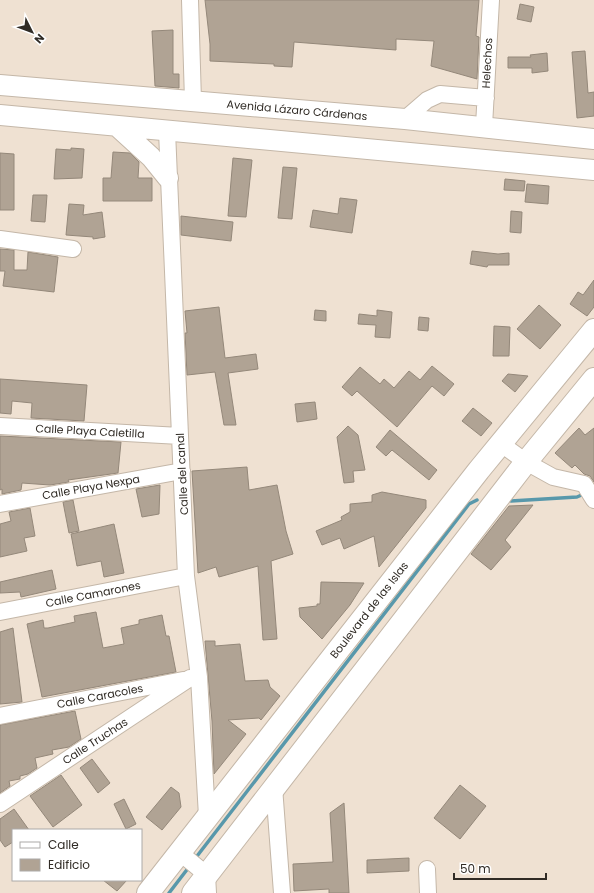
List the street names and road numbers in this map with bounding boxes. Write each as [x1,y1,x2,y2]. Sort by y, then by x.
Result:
street label: Helechos [478,37,496,89]
street label: Avenida Lázaro Cárdenas [226,96,368,124]
street label: Calle Playa Caletilla [35,420,145,442]
street label: Calle del canal [172,432,192,516]
street label: Calle Playa Nexpa [41,471,141,503]
street label: Boulevard de las Islas [326,558,412,662]
street label: Calle Camarones [44,577,142,611]
street label: Calle Caracoles [55,680,145,712]
street label: Calle Truchas [59,714,131,768]

